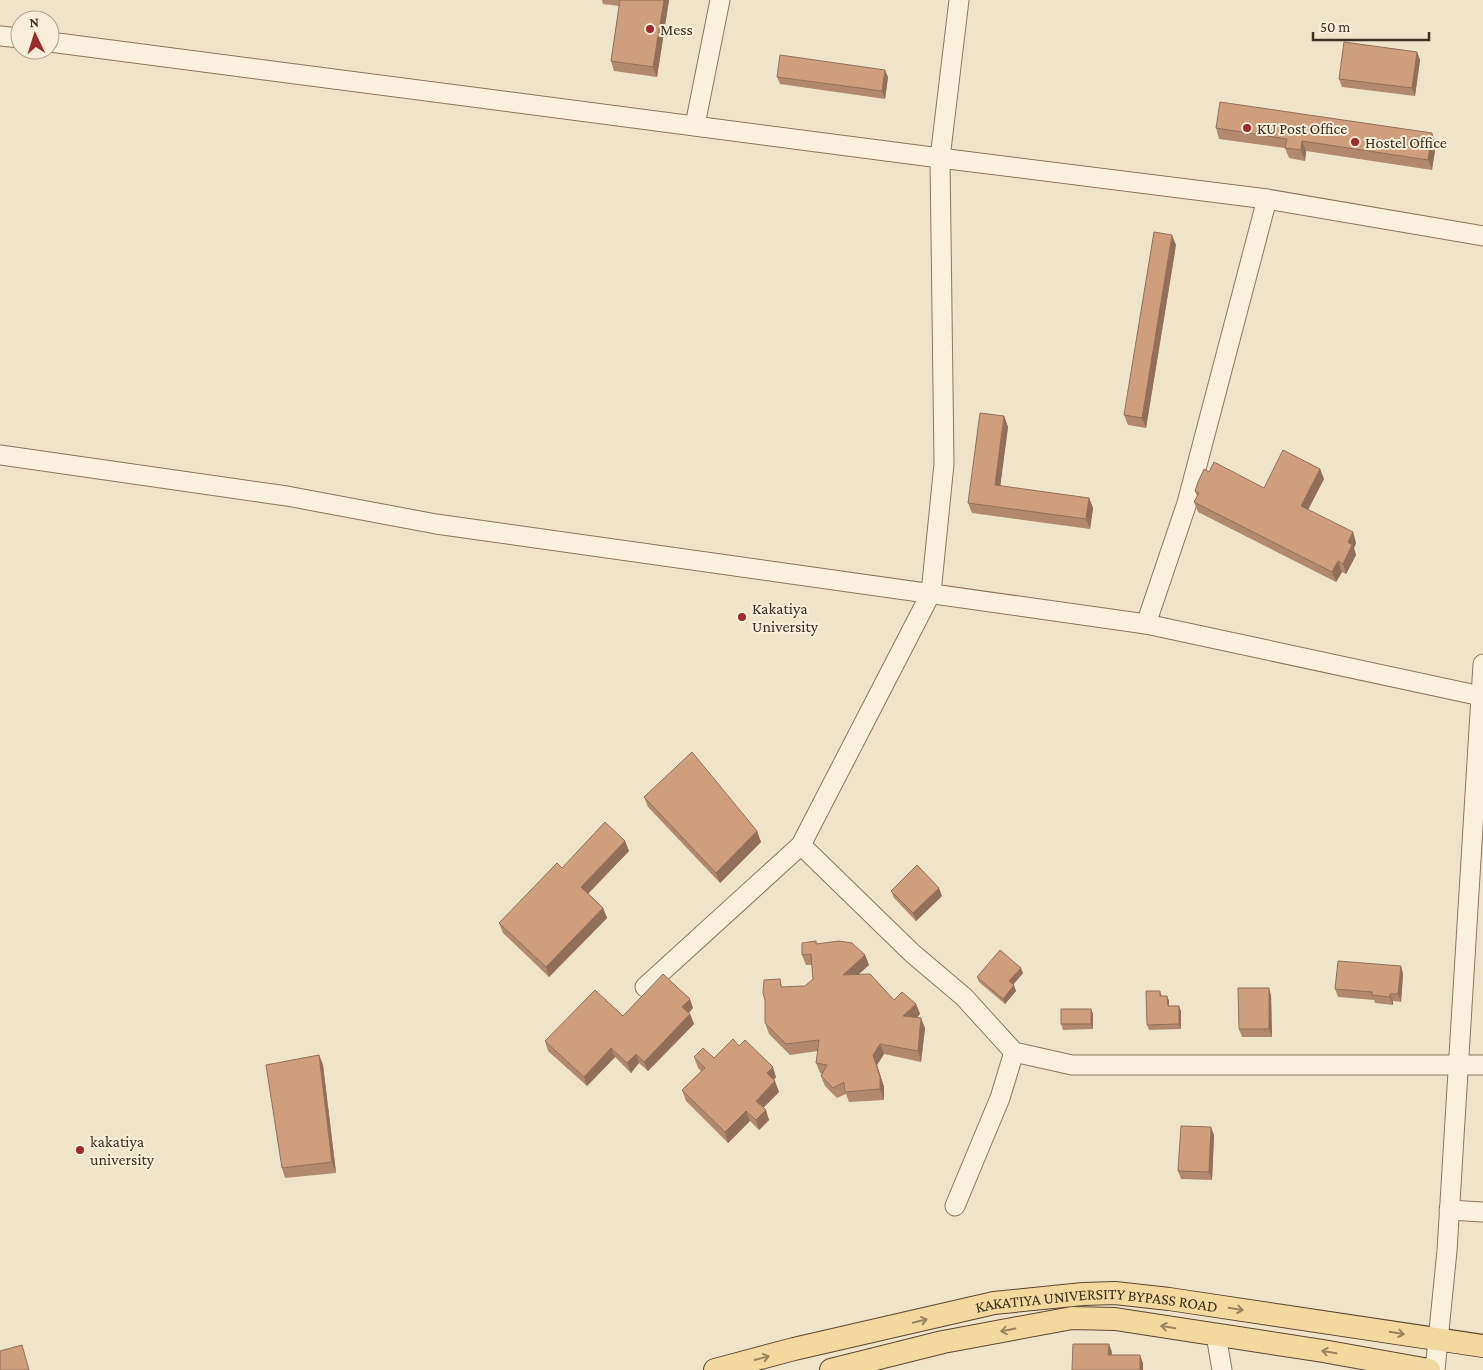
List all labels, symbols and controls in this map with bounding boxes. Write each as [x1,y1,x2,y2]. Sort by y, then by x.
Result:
north arrow [10,10,60,60]
scale bar [1313,10,1429,42]
text: N [29,14,40,30]
text: 50 m [1320,19,1350,35]
place label: Mess [660,21,693,38]
marker: Mess [644,23,656,35]
place label: KU Post Office [1257,120,1347,137]
marker: KU Post Office [1241,122,1253,134]
place label: Hostel Office [1365,134,1447,151]
marker: Hostel Office [1349,136,1361,148]
place label: Kakatiya University [752,600,819,636]
marker: Kakatiya University [736,611,748,623]
place label: kakatiya university [90,1133,155,1169]
marker: kakatiya university [74,1144,86,1156]
street label: KAKATIYA UNIVERSITY BYPASS ROAD [974,1284,1219,1316]
one-way arrow [1228,1305,1244,1315]
one-way arrow [912,1316,928,1325]
one-way arrow [1161,1322,1177,1332]
one-way arrow [1000,1325,1016,1335]
one-way arrow [1389,1329,1405,1339]
one-way arrow [1321,1347,1337,1357]
one-way arrow [753,1352,769,1362]

